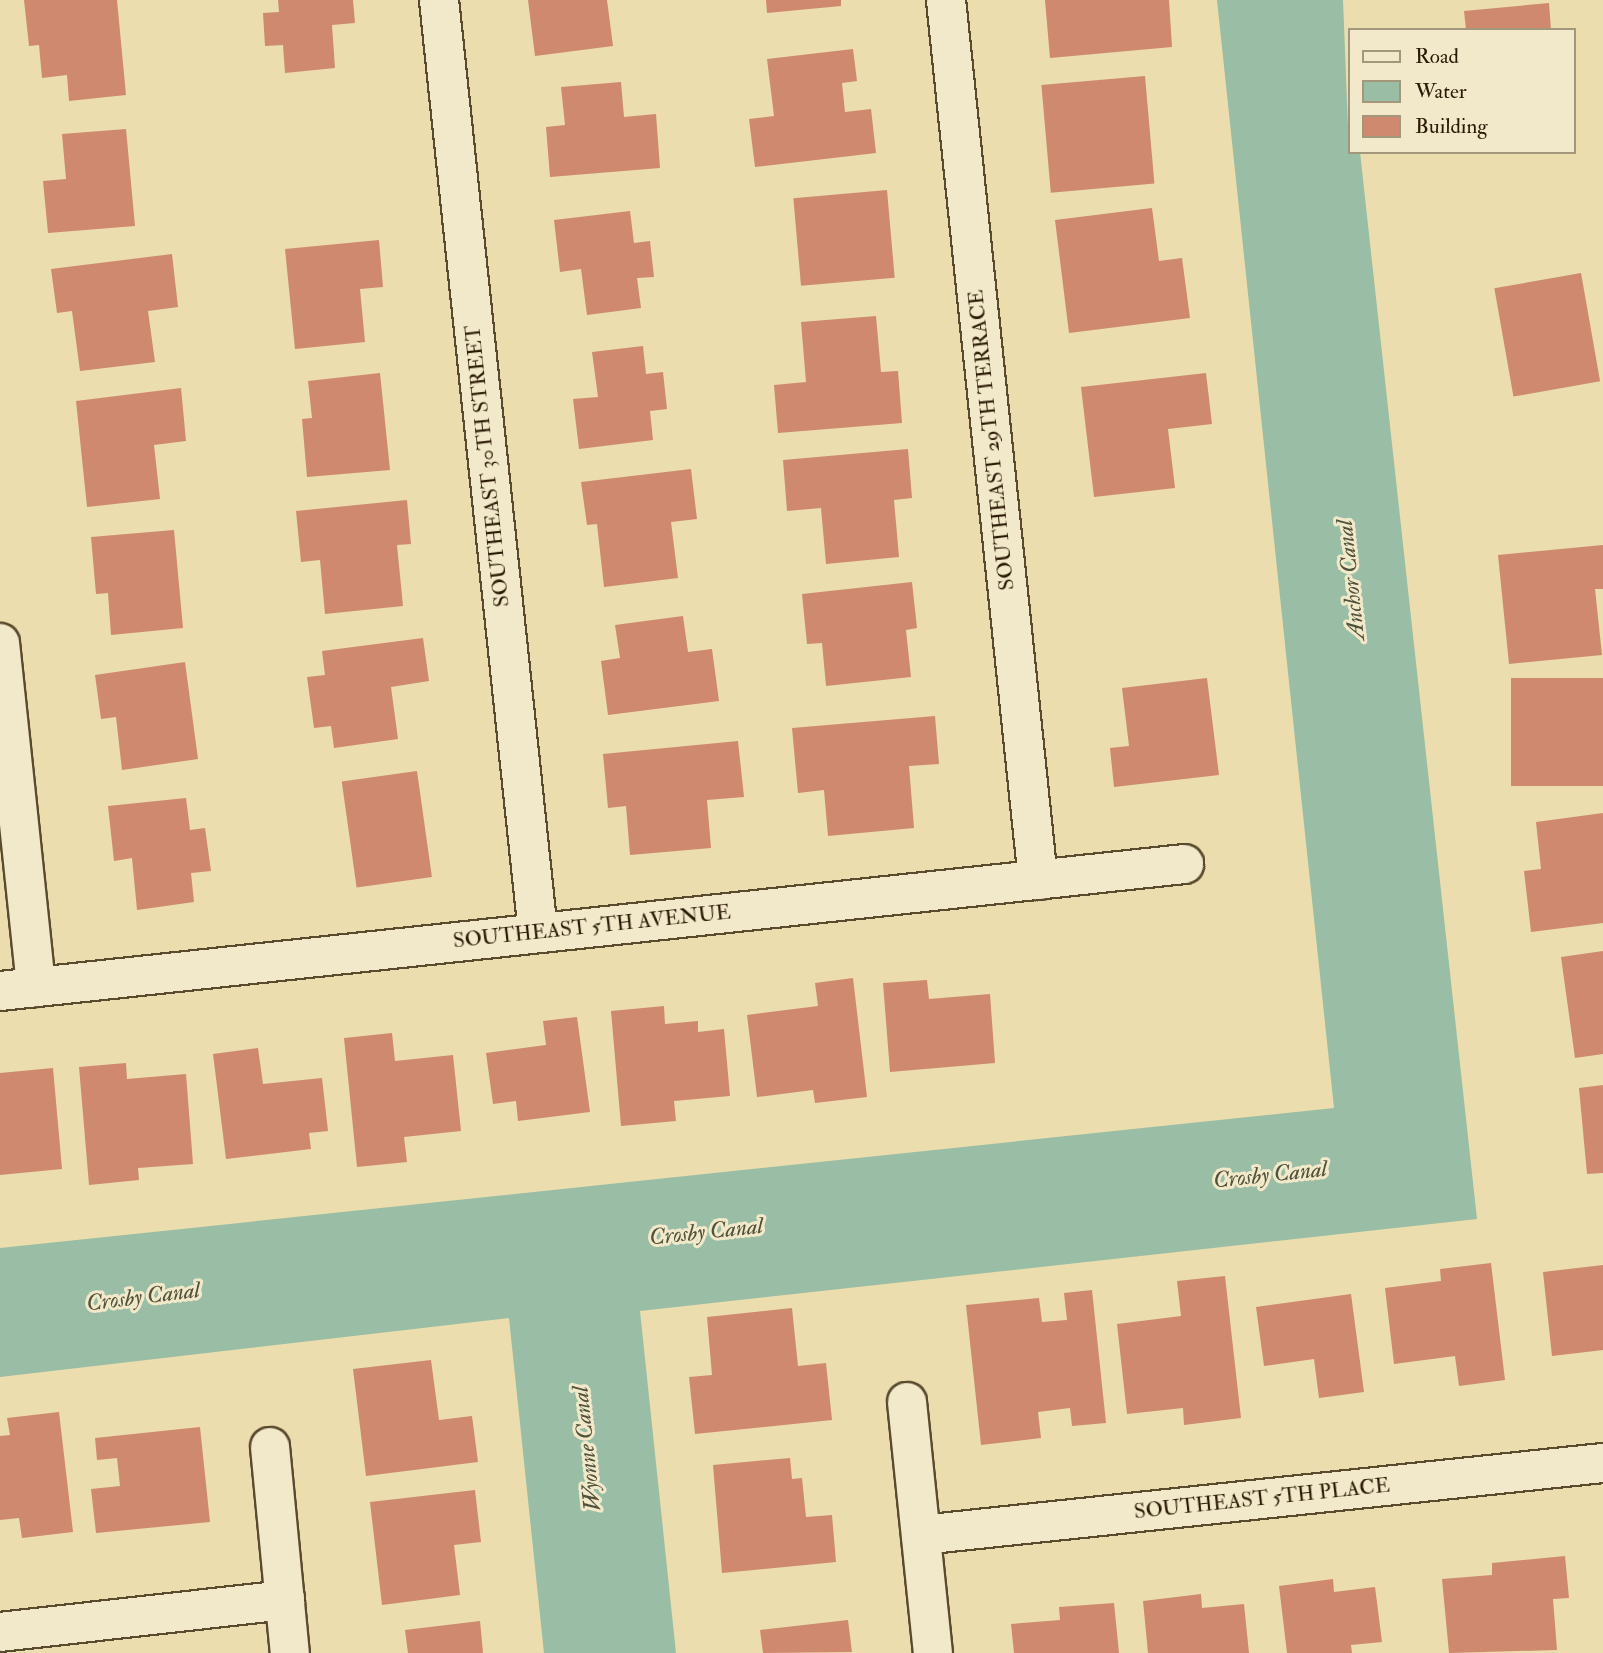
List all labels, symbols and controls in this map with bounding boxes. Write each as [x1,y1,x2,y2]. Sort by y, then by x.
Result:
legend [1348,28,1575,154]
text: Road [1415,43,1459,70]
text: Water [1415,78,1467,105]
text: Building [1415,113,1488,140]
street label: SOUTHEAST 29TH TERRACE [964,288,1020,592]
street label: SOUTHEAST 30TH STREET [461,324,515,608]
water label: Anchor Canal [1331,519,1371,641]
street label: SOUTHEAST 5TH AVENUE [452,900,732,954]
water label: Crosby Canal [1212,1155,1328,1195]
water label: Crosby Canal [648,1212,764,1252]
water label: Crosby Canal [85,1276,201,1318]
water label: Wyonne Canal [567,1385,607,1513]
street label: SOUTHEAST 5TH PLACE [1133,1473,1391,1525]

